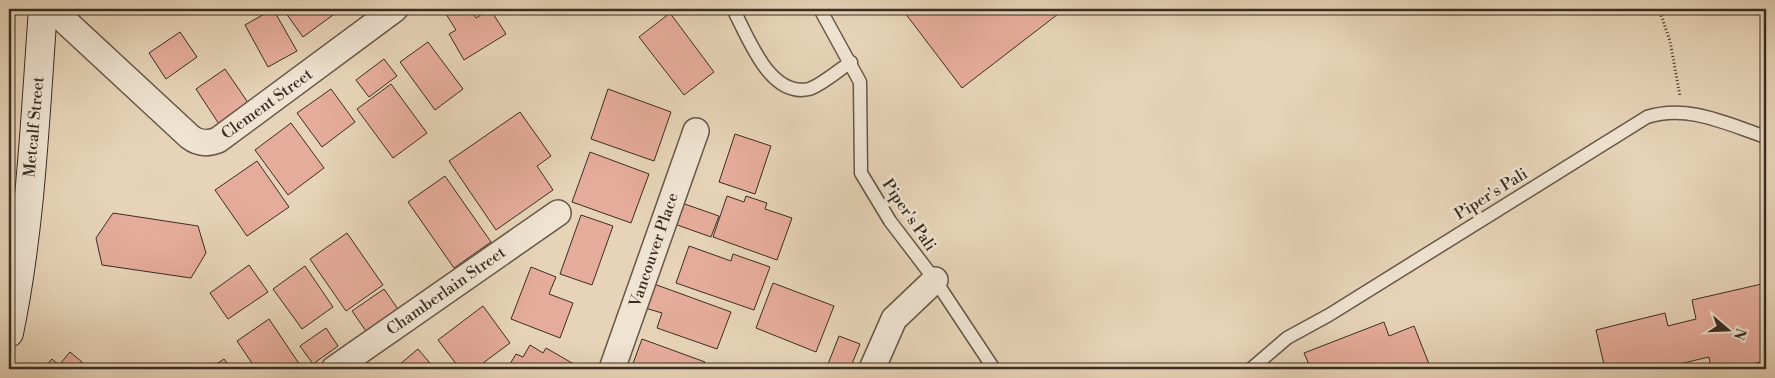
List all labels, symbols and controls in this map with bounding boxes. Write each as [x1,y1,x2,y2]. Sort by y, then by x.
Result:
street label: Clement Street [217,64,317,144]
street label: Metcalf Street [20,75,48,178]
street label: Piper's Pali [1451,164,1531,224]
street label: Piper's Pali [878,175,940,255]
street label: Vancouver Place [625,190,683,311]
street label: Chamberlain Street [383,242,510,340]
north arrow [1702,306,1752,356]
text: N [1729,326,1750,342]

